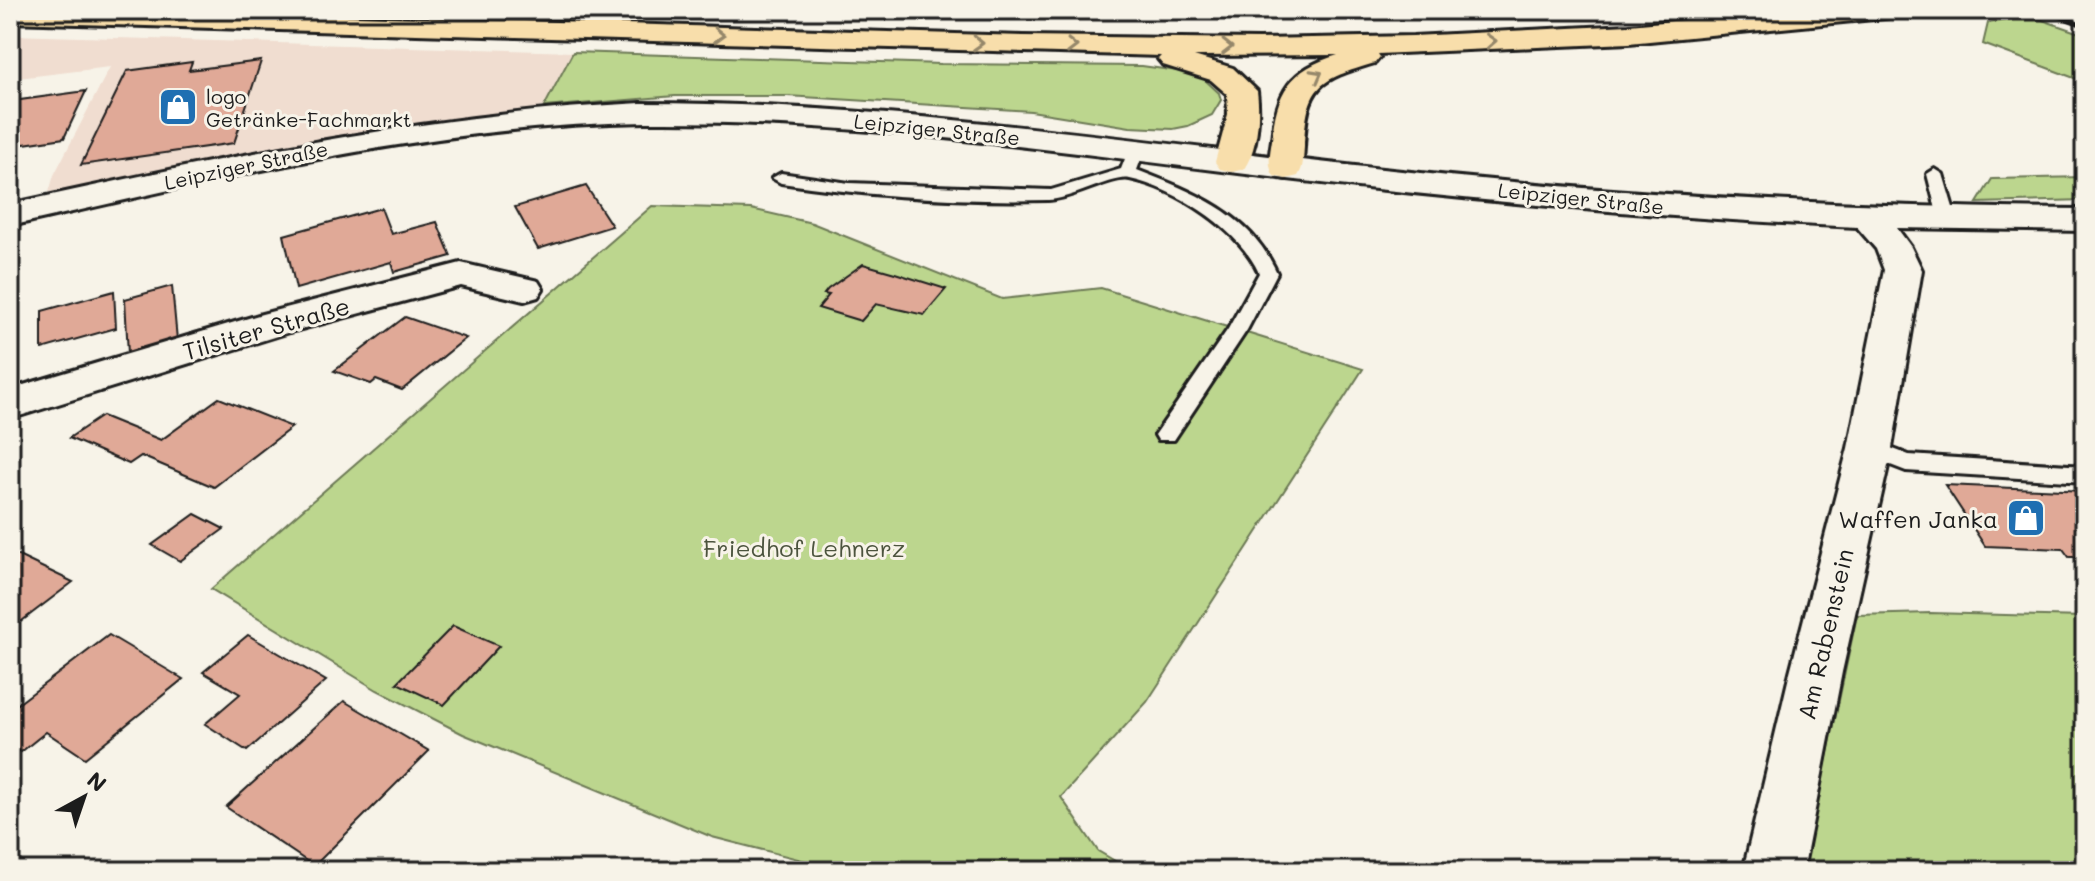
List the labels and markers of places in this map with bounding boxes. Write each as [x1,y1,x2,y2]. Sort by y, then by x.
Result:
place label: logo Getränke-Fachmarkt [206,83,412,132]
shop icon: logo Getränke-Fachmarkt [157,86,199,128]
shop icon: Waffen Janka [2005,497,2047,539]
place label: Waffen Janka [1838,503,1998,534]

